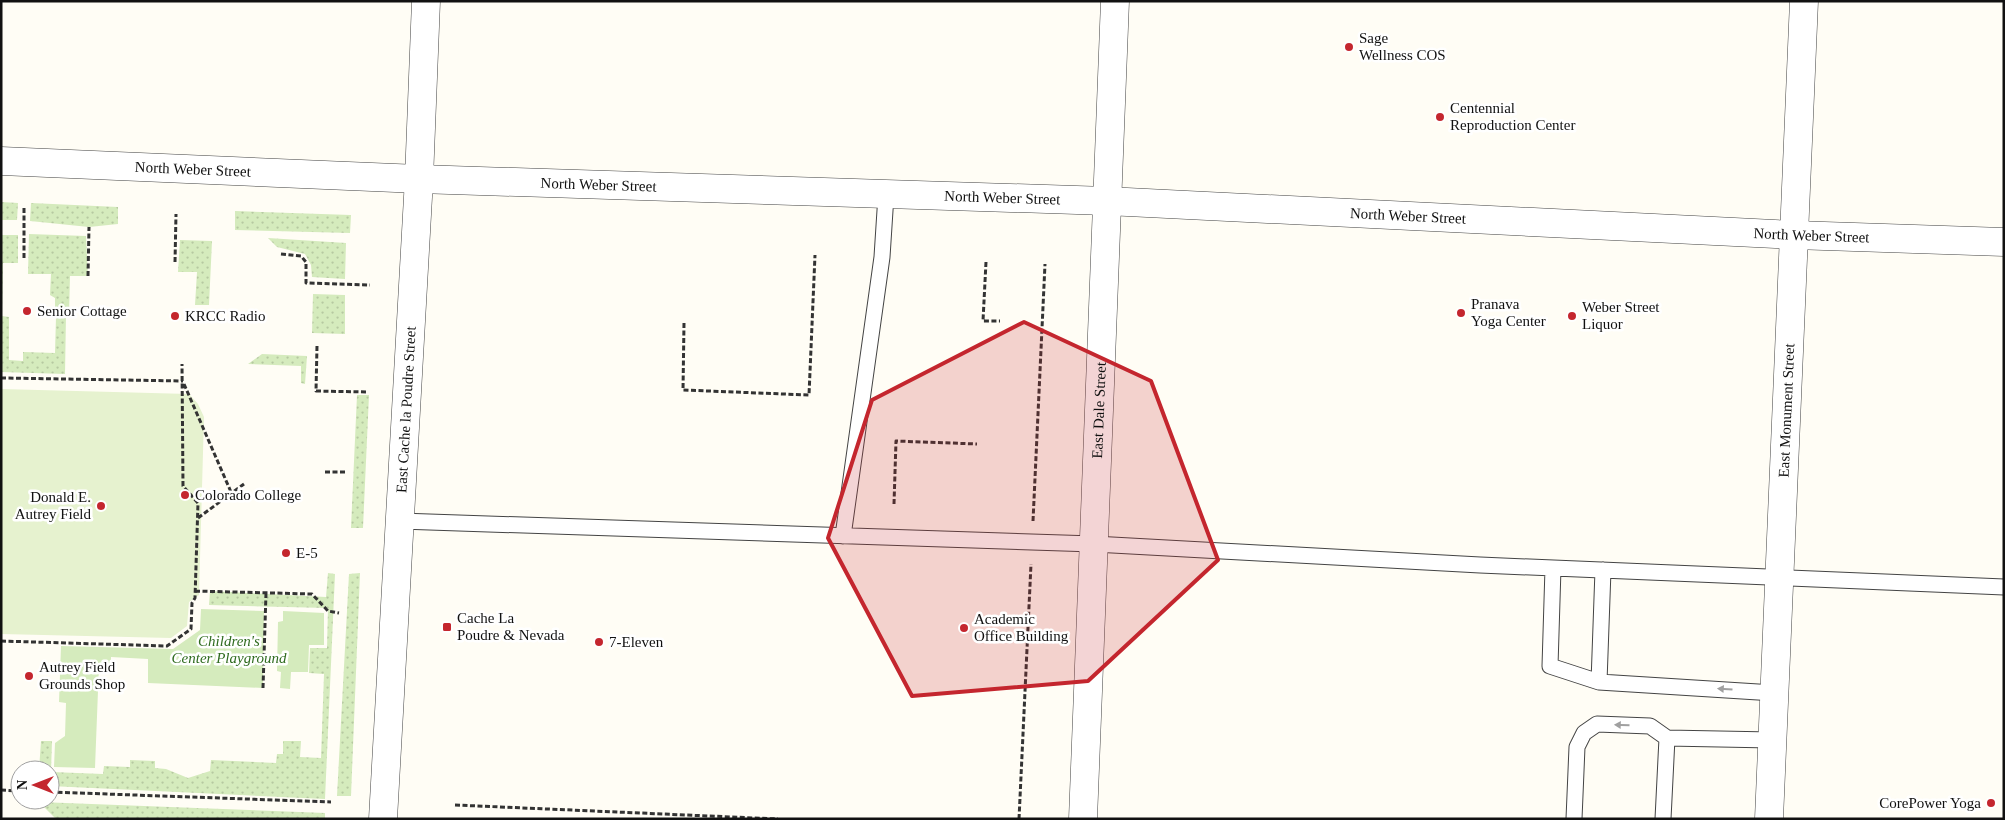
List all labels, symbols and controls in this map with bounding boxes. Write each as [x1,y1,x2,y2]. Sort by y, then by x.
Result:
place label: Sage Wellness COS [1359,30,1446,63]
marker: Sage Wellness COS [1343,41,1355,53]
place label: Centennial Reproduction Center [1450,100,1575,133]
marker: Centennial Reproduction Center [1434,111,1446,123]
street label: North Weber Street [134,159,252,180]
street label: North Weber Street [540,175,658,195]
street label: North Weber Street [944,188,1061,208]
street label: North Weber Street [1350,205,1467,227]
street label: North Weber Street [1753,225,1871,246]
place label: Pranava Yoga Center [1471,296,1546,329]
place label: Weber Street Liquor [1582,299,1660,332]
place label: Senior Cottage [37,303,127,319]
marker: Senior Cottage [21,305,33,317]
marker: Pranava Yoga Center [1455,307,1467,319]
place label: KRCC Radio [185,308,265,324]
marker: KRCC Radio [169,310,181,322]
marker: Weber Street Liquor [1566,310,1578,322]
street label: East Cache la Poudre Street [393,325,419,493]
street label: East Monument Street [1776,342,1797,478]
street label: East Dale Street [1089,361,1109,459]
place label: Colorado College [195,487,302,503]
place label: Donald E. Autrey Field [15,489,91,522]
marker: Colorado College [179,489,191,501]
marker: Donald E. Autrey Field [95,500,107,512]
place label: E-5 [296,545,318,561]
marker: E-5 [280,547,292,559]
place label: Cache La Poudre & Nevada [457,610,565,643]
place label: Academic Office Building [974,611,1069,644]
marker: Cache La Poudre & Nevada [441,621,453,633]
marker: Academic Office Building [958,622,970,634]
park label: Children's Center Playground [172,633,287,666]
place label: 7-Eleven [609,634,664,650]
marker: 7-Eleven [593,636,605,648]
place label: Autrey Field Grounds Shop [39,659,125,692]
marker: Autrey Field Grounds Shop [23,670,35,682]
one-way arrow [1717,685,1733,693]
one-way arrow [1613,721,1629,729]
north arrow [10,760,60,810]
text: N [15,780,30,790]
place label: CorePower Yoga [1879,795,1981,811]
marker: CorePower Yoga [1985,797,1997,809]

